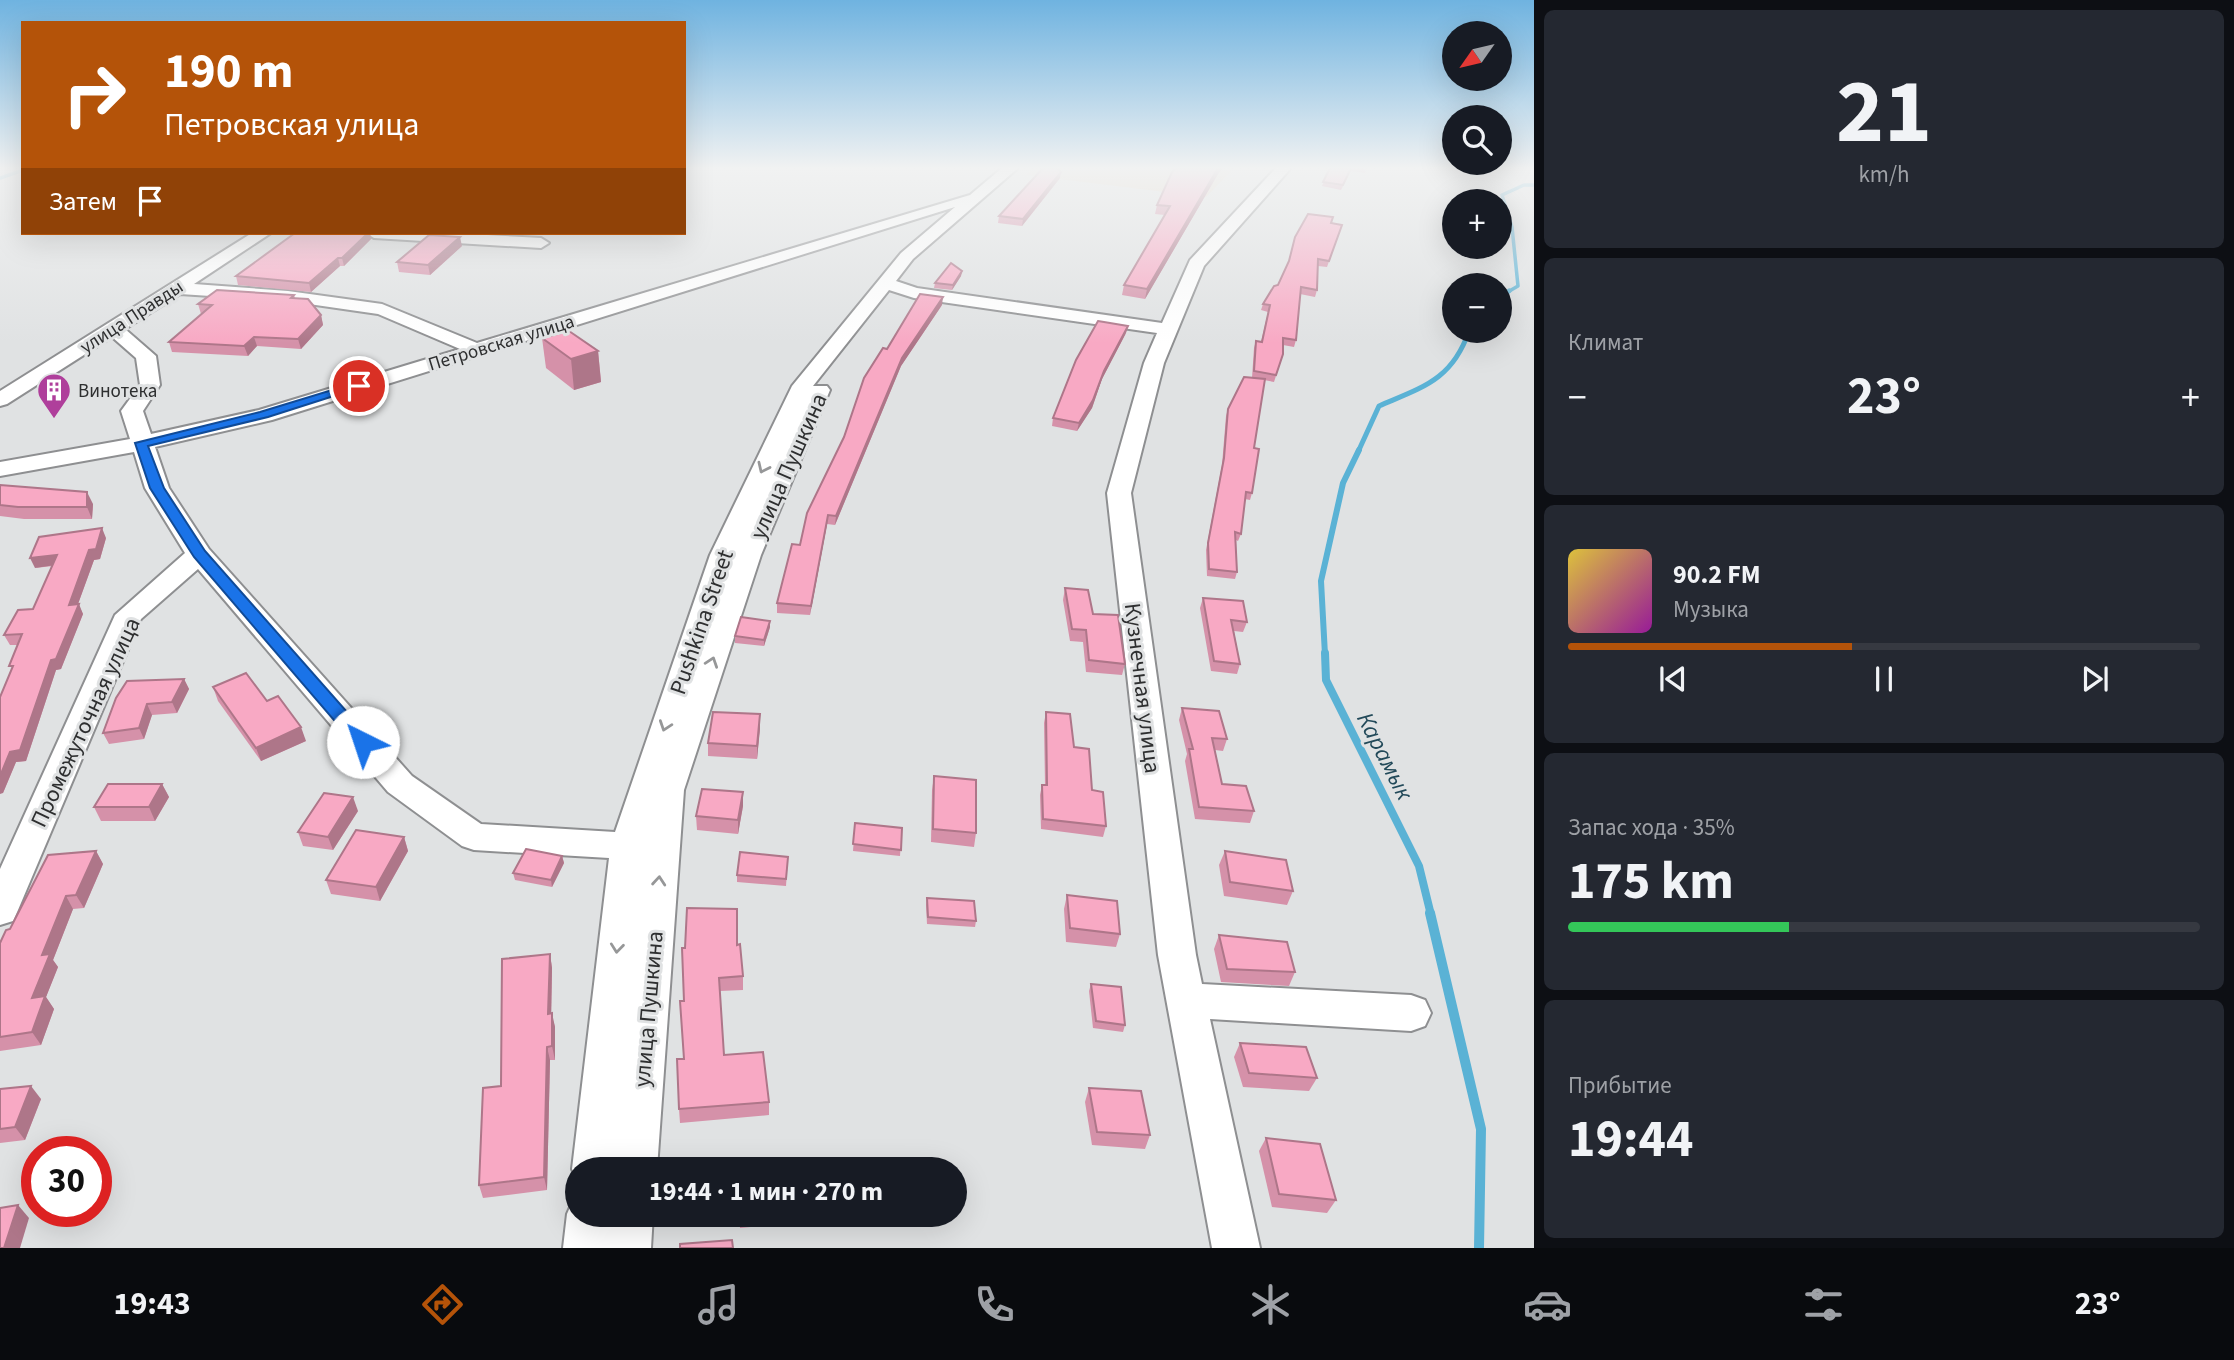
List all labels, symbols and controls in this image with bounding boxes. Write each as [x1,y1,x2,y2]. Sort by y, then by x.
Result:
north arrow [1442,21,1512,91]
map controls [1442,21,1512,343]
text: 190 m [164,37,293,107]
text: 21 [1836,48,1932,177]
icon: right [49,49,140,140]
text: Петровская улица [164,102,419,148]
button: search [1442,105,1512,175]
text: km/h [1858,158,1910,191]
icon: arrive [131,182,169,220]
text: Затем [49,183,117,220]
button: + [1442,189,1512,259]
button: − [1442,273,1512,343]
street label: улица Правды [75,274,189,361]
street label: Петровская улица [425,308,578,379]
text: Климат [1568,326,1643,359]
pin [329,356,389,416]
text: 23° [1847,360,1921,434]
icon: arrive [340,367,378,405]
building icon: Винотека [35,371,73,420]
text: − [1568,371,1587,425]
text: + [2181,371,2200,425]
place label: Винотека [78,378,157,405]
street label: улица Пушкина [742,388,835,544]
one-way arrow [757,461,771,473]
street label: Pushkina Street [661,545,742,699]
text: 90.2 FM [1673,556,1761,593]
text: Музыка [1673,593,1749,626]
street label: Кузнечная улица [1116,601,1169,775]
street label: Промежуточная улица [22,612,149,832]
one-way arrow [704,656,718,668]
icon: previous [1654,660,1692,698]
icon: pause [1865,660,1903,698]
icon: next [2076,660,2114,698]
position arrow [326,705,400,779]
water label: Карамык [1347,706,1422,807]
one-way arrow [659,720,673,732]
text: Запас хода · 35% [1568,811,1735,844]
text: 175 km [1568,845,1734,919]
one-way arrow [651,876,666,887]
street label: улица Пушкина [625,930,672,1088]
one-way arrow [610,942,625,954]
text: Прибытие [1568,1069,1672,1102]
text: 19:44 [1568,1103,1693,1177]
speed limit sign: 30 [21,1136,112,1227]
text: 19:44 · 1 мин · 270 m [649,1173,883,1210]
icon: directions [418,1280,467,1329]
icon: music [694,1280,743,1329]
icon: phone [970,1280,1019,1329]
icon: climate [1246,1280,1295,1329]
icon: car [1523,1280,1572,1329]
icon: filters [1799,1280,1848,1329]
text: 19:43 [114,1281,191,1327]
text: 23° [2075,1281,2120,1327]

